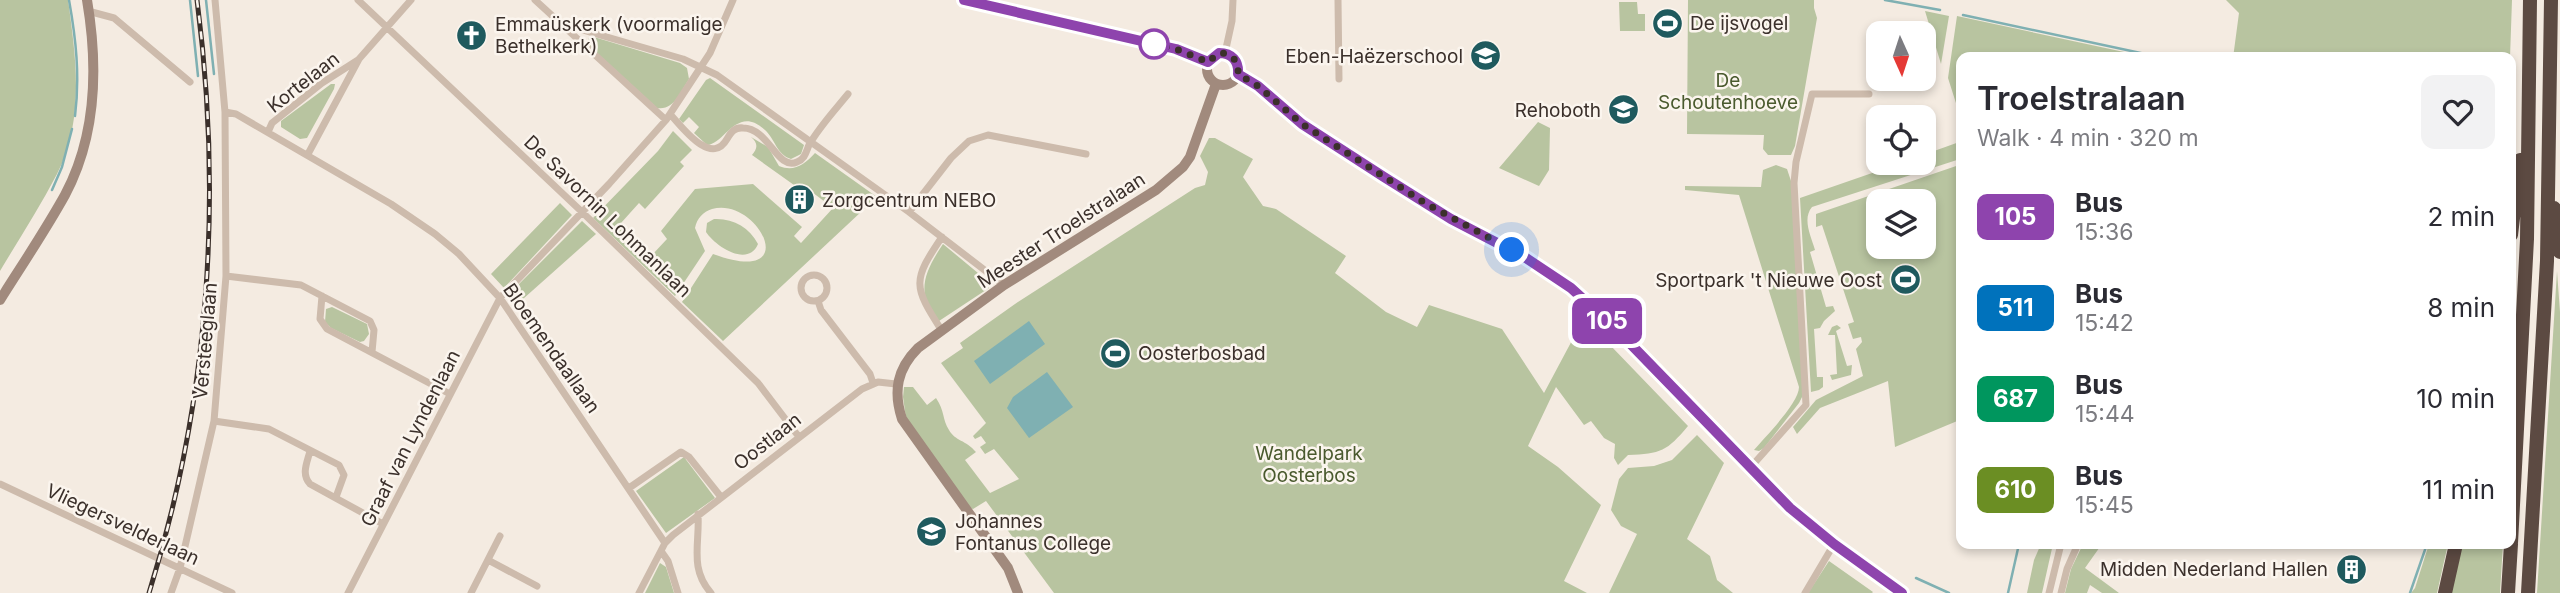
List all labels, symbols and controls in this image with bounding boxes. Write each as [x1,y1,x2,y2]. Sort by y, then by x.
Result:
sports icon: De ijsvogel [1650,6,1684,40]
place label: De ijsvogel [1690,12,1788,35]
place label: Emmaüskerk (voormalige Bethelkerk) [495,13,723,58]
church icon: Emmaüskerk (voormalige Bethelkerk) [455,18,489,52]
north arrow [1866,21,1936,91]
map controls [1866,21,1936,259]
unlabelled marker [1139,29,1169,59]
school or university icon: Eben-Haëzerschool [1469,39,1503,73]
place label: Eben-Haëzerschool [1285,45,1463,68]
street label: Kortelaan [263,47,344,118]
park label: De Schoutenhoeve [1658,69,1798,114]
button: heart [2421,75,2495,149]
text: Troelstralaan [1977,78,2186,118]
school or university icon: Rehoboth [1607,93,1641,127]
place label: Rehoboth [1515,99,1601,122]
button: locate [1866,105,1936,175]
text: Walk · 4 min · 320 m [1977,124,2199,152]
street label: De Savornin Lohmanlaan [519,131,696,302]
street label: Meester Troelstralaan [973,168,1149,293]
building icon: Zorgcentrum NEBO [782,183,816,217]
text: Bus [2075,187,2123,218]
place label: Zorgcentrum NEBO [822,189,996,212]
button: layers [1866,189,1936,259]
text: 2 min [2427,201,2495,232]
text: 105 [1995,202,2036,231]
text: 15:36 [2075,218,2133,246]
your location [1494,232,1529,267]
sports icon: Sportpark 't Nieuwe Oost [1888,263,1922,297]
place label: Sportpark 't Nieuwe Oost [1655,269,1882,292]
text: Bus [2075,278,2123,309]
street label: Bloemendaallaan [498,279,605,418]
street label: Versteeglaan [189,282,222,401]
text: 8 min [2427,292,2495,323]
text: 511 [1997,293,2034,322]
line badge: 105 [1567,298,1647,344]
text: 105 [1586,306,1628,335]
text: 15:42 [2075,309,2134,337]
sports icon: Oosterbosbad [1098,336,1132,370]
place label: Oosterbosbad [1138,342,1266,365]
street label: Graaf van Lyndenlaan [356,346,465,530]
text: Bus [2075,369,2123,400]
text: 10 min [2416,383,2495,414]
text: 687 [1993,384,2038,413]
text: 15:44 [2075,400,2135,428]
street label: Oostlaan [729,408,806,475]
park label: Wandelpark Oosterbos [1255,442,1363,487]
text: Bus [2075,460,2123,491]
text: 11 min [2422,474,2495,505]
text: 610 [1994,475,2037,504]
street label: Vliegersvelderlaan [42,479,203,570]
text: 15:45 [2075,491,2134,519]
place label: Johannes Fontanus College [955,510,1111,555]
school or university icon: Johannes Fontanus College [915,515,949,549]
building icon: Midden Nederland Hallen [2334,552,2368,586]
place label: Midden Nederland Hallen [2100,558,2328,581]

